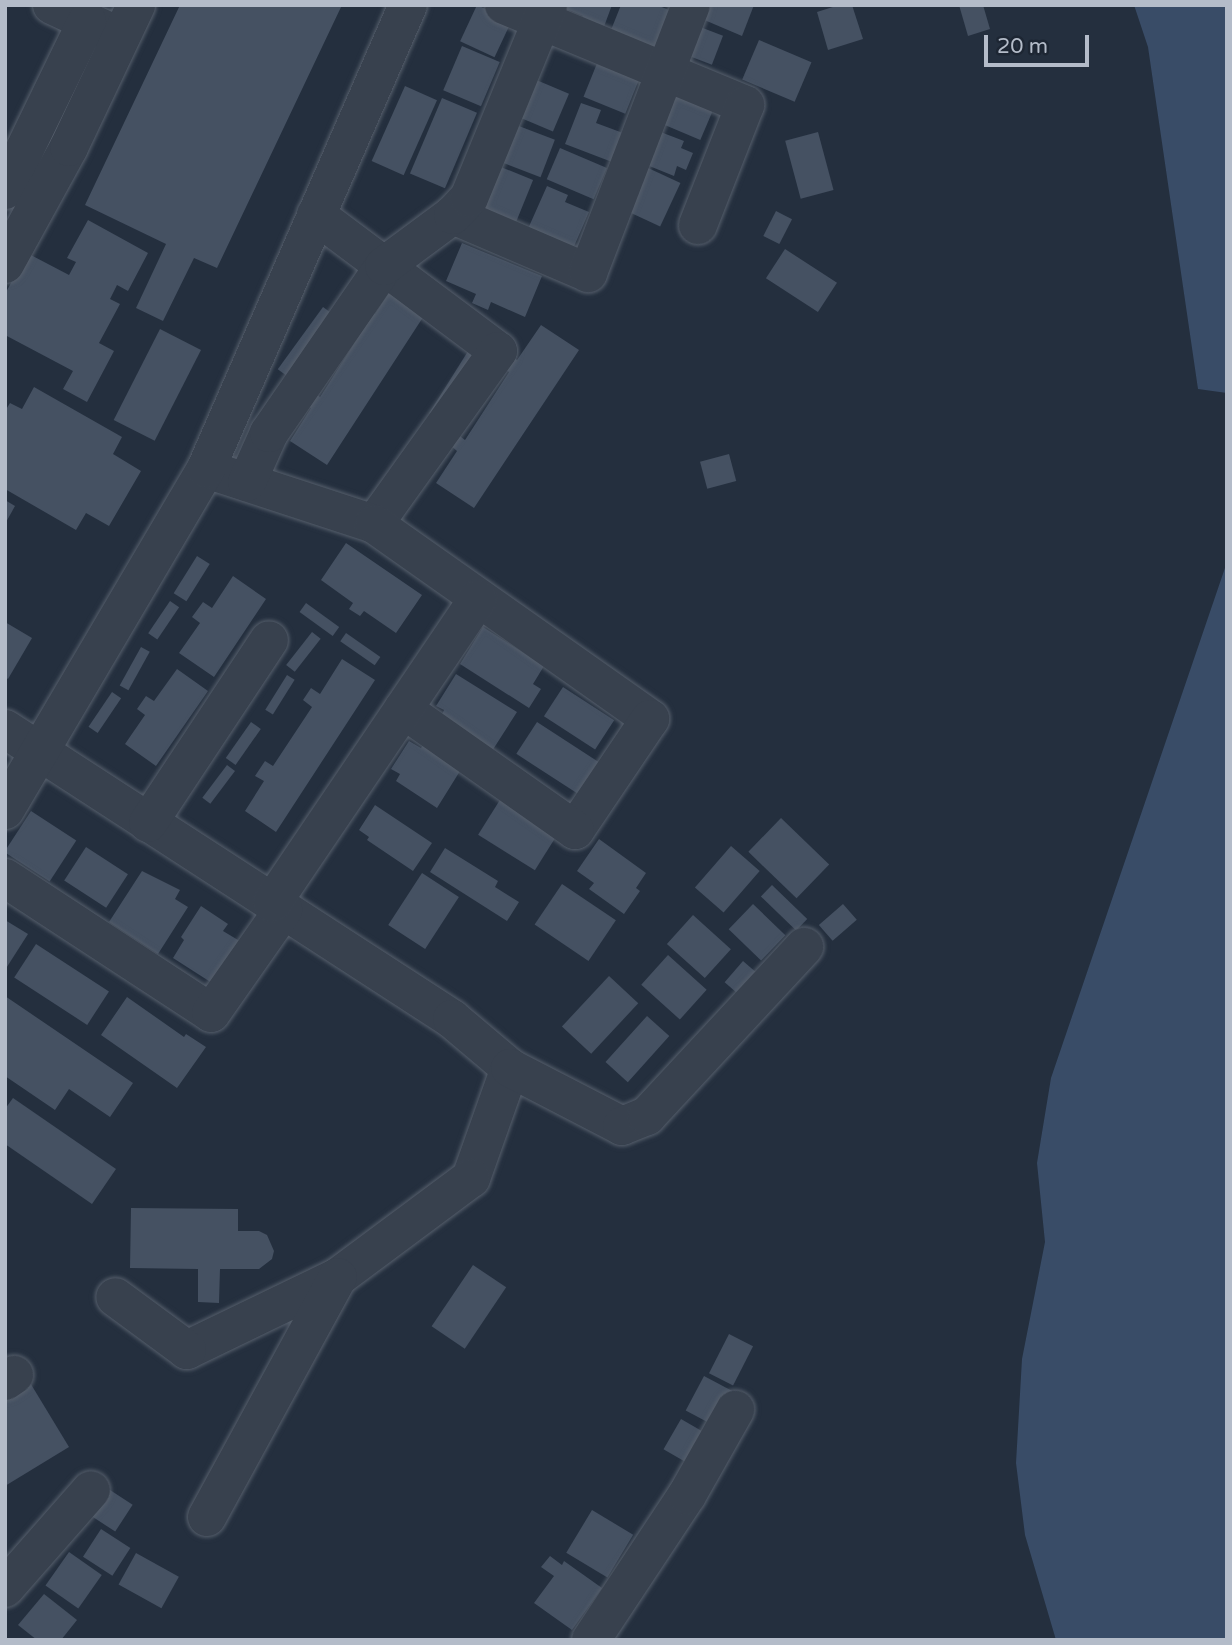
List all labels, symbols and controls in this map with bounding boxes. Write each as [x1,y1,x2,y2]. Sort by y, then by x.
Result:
scale bar [987,21,1092,65]
text: 20 m [997,34,1048,59]

